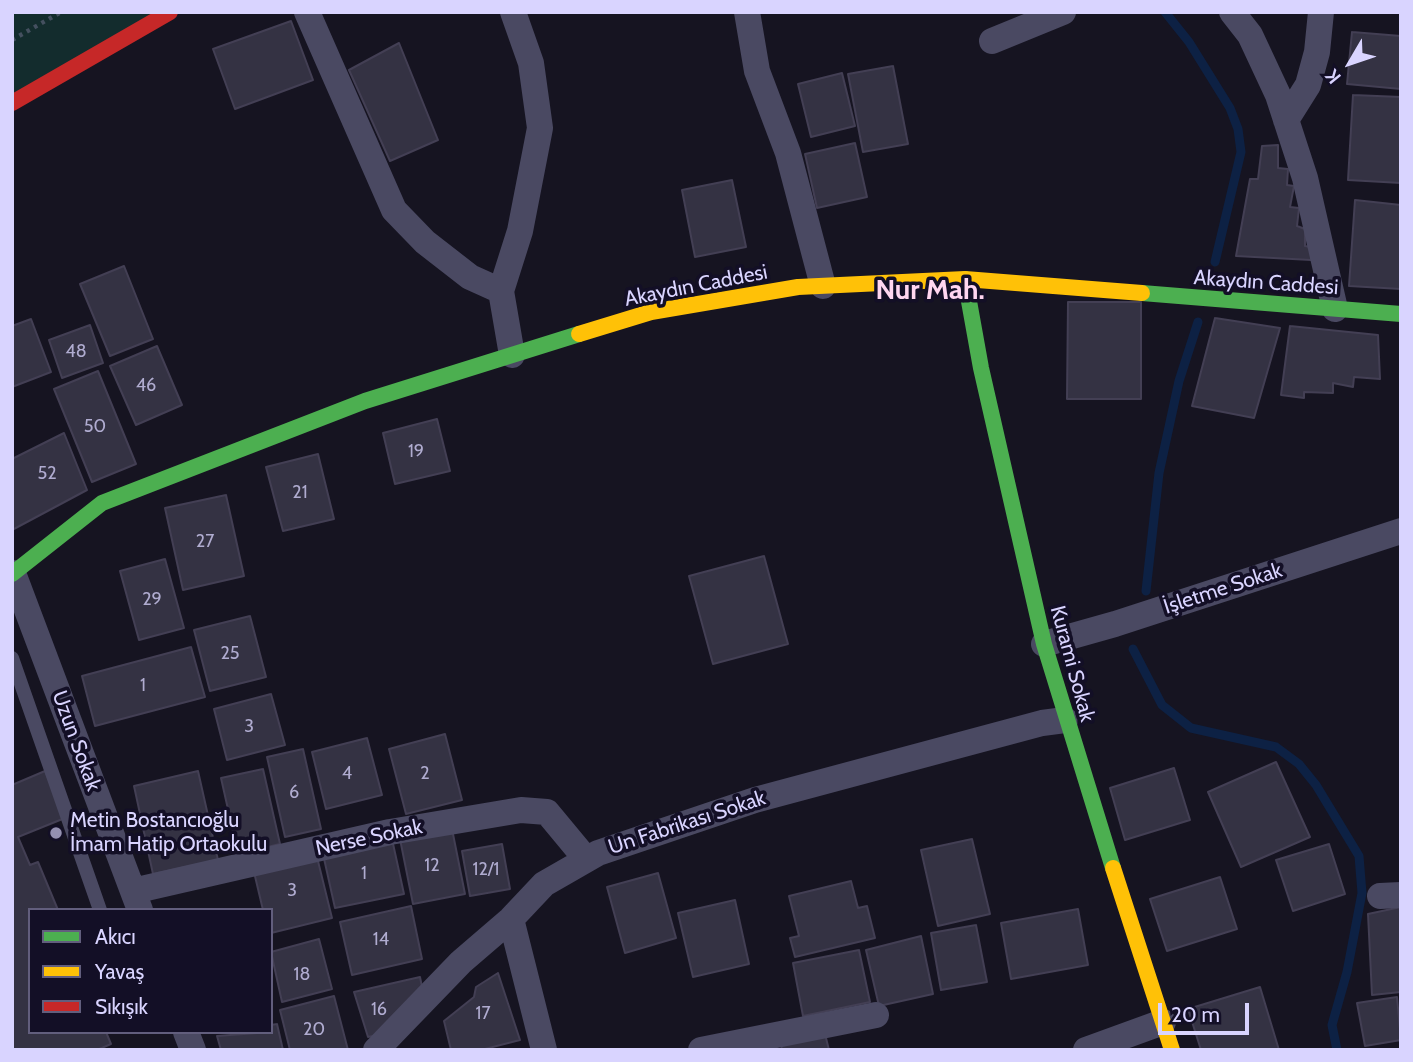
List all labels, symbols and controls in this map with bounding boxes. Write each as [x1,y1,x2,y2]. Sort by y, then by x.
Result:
north arrow [1315,28,1385,98]
text: K [1321,65,1346,88]
street label: Akaydın Caddesi [622,260,770,312]
street label: Akaydın Caddesi [1193,265,1339,301]
district label: Nur Mah. [875,274,985,308]
house number: 48 [65,341,87,363]
house number: 46 [136,375,156,397]
house number: 50 [84,416,106,438]
house number: 19 [408,441,424,463]
house number: 52 [37,463,57,485]
house number: 21 [292,482,308,504]
house number: 27 [196,531,214,553]
street label: İşletme Sokak [1161,558,1285,620]
house number: 29 [142,589,162,611]
street label: Kurami Sokak [1044,603,1100,725]
house number: 25 [220,643,240,665]
house number: 1 [140,675,146,697]
street label: Uzun Sokak [46,687,106,795]
house number: 3 [244,716,254,738]
house number: 4 [342,763,352,785]
house number: 2 [420,763,430,785]
house number: 6 [289,782,299,804]
street label: Un Fabrikası Sokak [605,786,769,860]
place label: Metin Bostancıoğlu İmam Hatip Ortaokulu [70,808,267,858]
street label: Nerse Sokak [313,814,425,862]
marker: Metin Bostancıoğlu İmam Hatip Ortaokulu [48,825,64,841]
house number: 12 [424,855,440,877]
house number: 12/1 [473,859,499,881]
house number: 1 [361,863,367,885]
house number: 3 [287,880,297,902]
legend [28,908,273,1034]
text: Akıcı [95,924,136,949]
house number: 14 [373,929,389,951]
text: Yavaş [95,959,144,984]
house number: 18 [294,964,310,986]
scale bar [1161,988,1252,1032]
text: Sıkışık [95,994,148,1019]
house number: 16 [371,999,387,1021]
text: 20 m [1171,1002,1220,1027]
house number: 17 [476,1003,490,1025]
house number: 20 [303,1019,325,1041]

